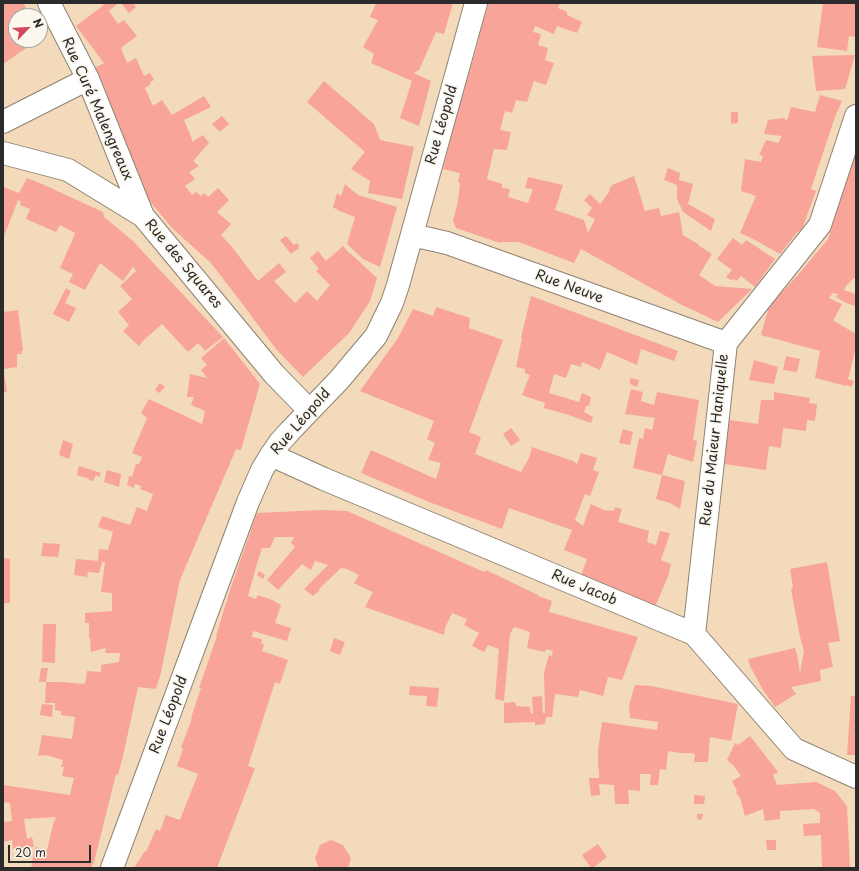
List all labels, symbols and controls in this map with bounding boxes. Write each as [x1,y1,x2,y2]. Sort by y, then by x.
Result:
north arrow [8,8,48,48]
text: N [29,16,48,31]
street label: Rue Curé Malengreaux [58,35,136,183]
street label: Rue Léopold [423,83,461,167]
street label: Rue des Squares [141,216,225,312]
street label: Rue Neuve [533,267,605,307]
street label: Rue du Maieur Haniquelle [698,353,732,527]
street label: Rue Léopold [268,386,334,458]
street label: Rue Jacob [549,567,619,609]
street label: Rue Léopold [146,674,192,756]
scale bar [10,837,93,863]
text: 20 m [15,843,46,861]

